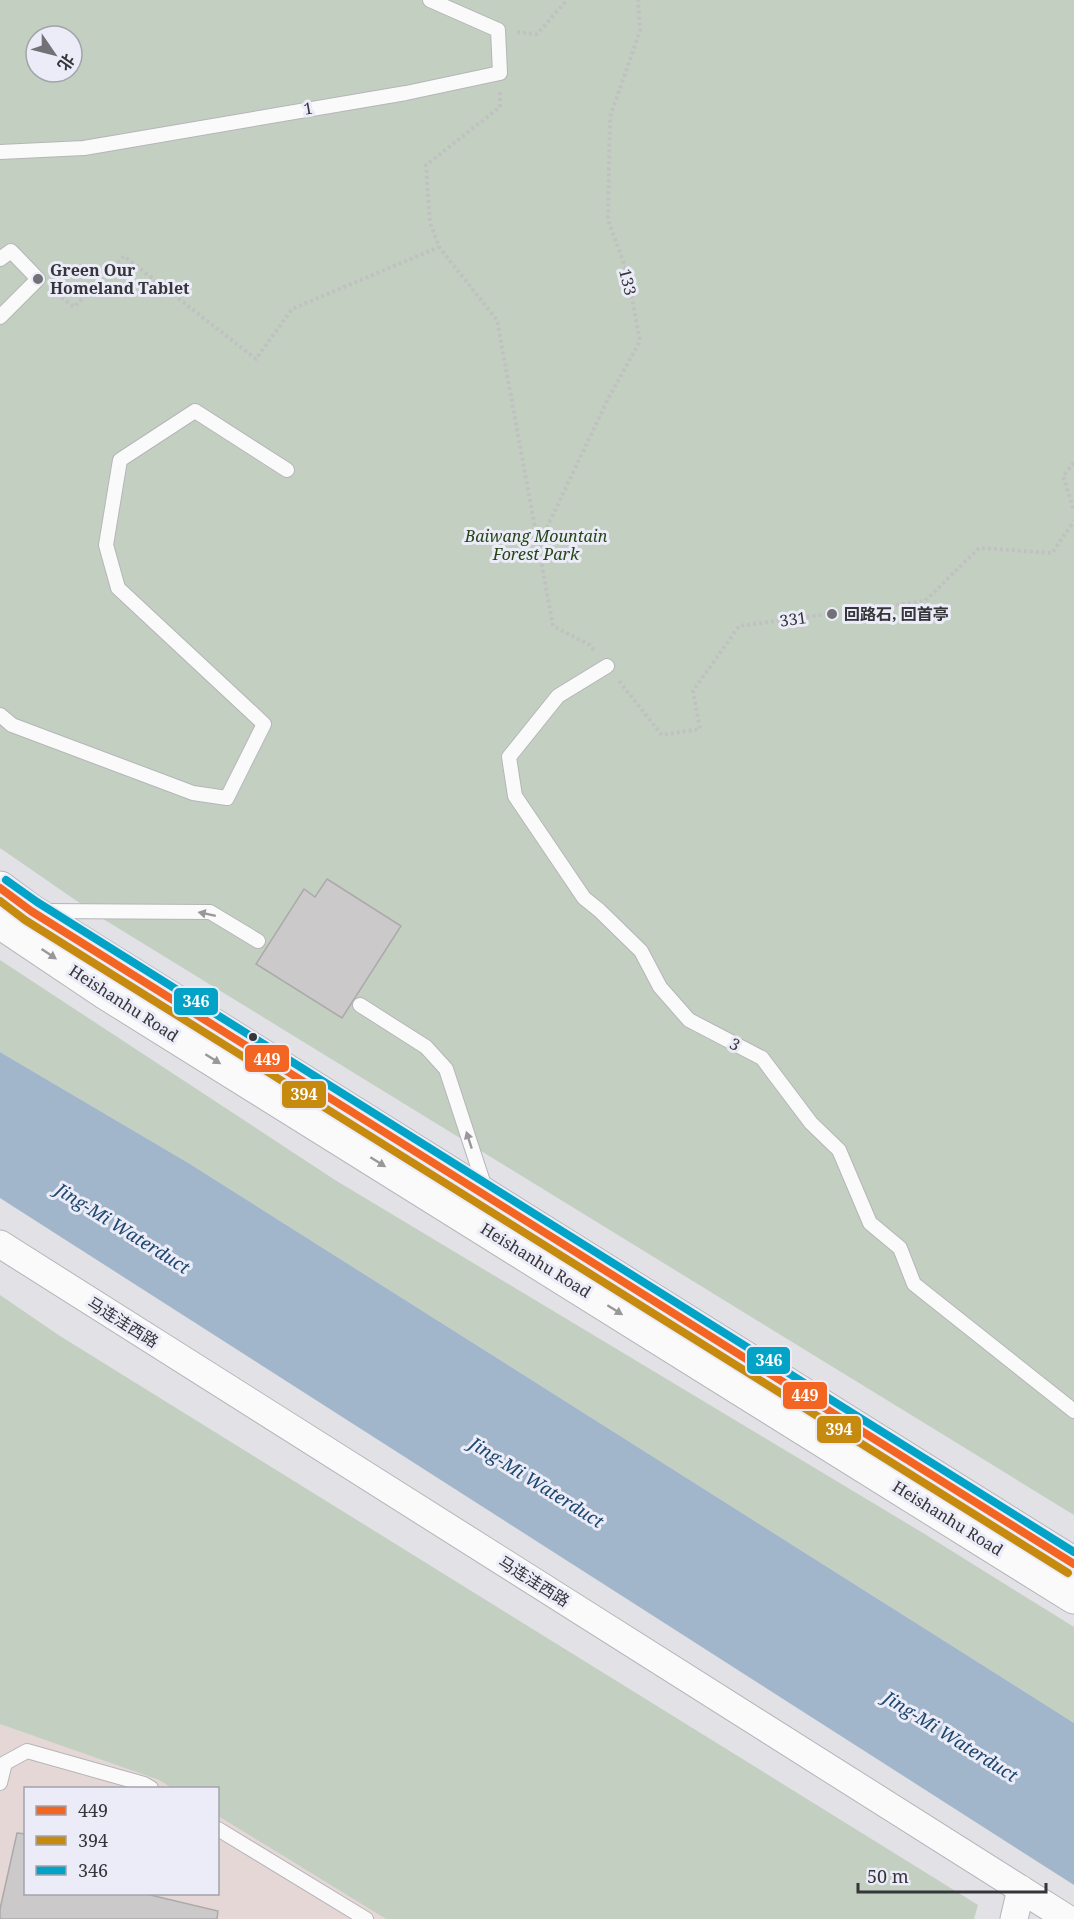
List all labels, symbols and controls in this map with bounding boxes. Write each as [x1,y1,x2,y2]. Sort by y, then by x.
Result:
north arrow [24,24,84,84]
text: 北 [53,50,80,75]
street label: 1 [302,96,314,120]
place label: Green Our Homeland Tablet [50,259,190,299]
street label: 133 [614,266,642,298]
marker: Green Our Homeland Tablet [31,272,45,286]
park label: Baiwang Mountain Forest Park [464,525,608,565]
place label: 回路石, 回首亭 [844,603,949,625]
street label: 331 [778,606,808,632]
marker: 回路石, 回首亭 [825,607,839,621]
one-way arrow [198,908,216,918]
one-way arrow [40,948,56,960]
street label: Heishanhu Road [65,959,183,1047]
line badge: 346 [173,987,219,1016]
text: 346 [182,990,210,1012]
unlabelled marker [247,1031,259,1043]
street label: 3 [726,1032,744,1056]
line badge: 449 [244,1044,290,1073]
text: 449 [253,1048,281,1070]
one-way arrow [205,1054,221,1065]
line badge: 394 [281,1080,327,1109]
text: 394 [290,1083,318,1105]
one-way arrow [464,1131,473,1149]
one-way arrow [370,1157,386,1168]
water label: Jing-Mi Waterduct [49,1175,195,1279]
street label: Heishanhu Road [477,1217,595,1303]
street label: 马连洼西路 [83,1291,163,1353]
one-way arrow [607,1304,623,1315]
line badge: 346 [746,1346,791,1375]
text: 346 [755,1349,783,1371]
line badge: 449 [782,1381,828,1410]
text: 449 [791,1384,819,1406]
line badge: 394 [816,1415,862,1444]
text: 394 [825,1418,853,1440]
water label: Jing-Mi Waterduct [463,1429,609,1533]
street label: Heishanhu Road [889,1475,1007,1561]
street label: 马连洼西路 [494,1550,574,1612]
water label: Jing-Mi Waterduct [877,1683,1023,1787]
legend [24,1787,219,1895]
text: 449 [78,1798,108,1822]
text: 394 [78,1828,108,1852]
scale bar [858,1856,1046,1894]
text: 346 [78,1858,108,1882]
text: 50 m [867,1864,909,1888]

